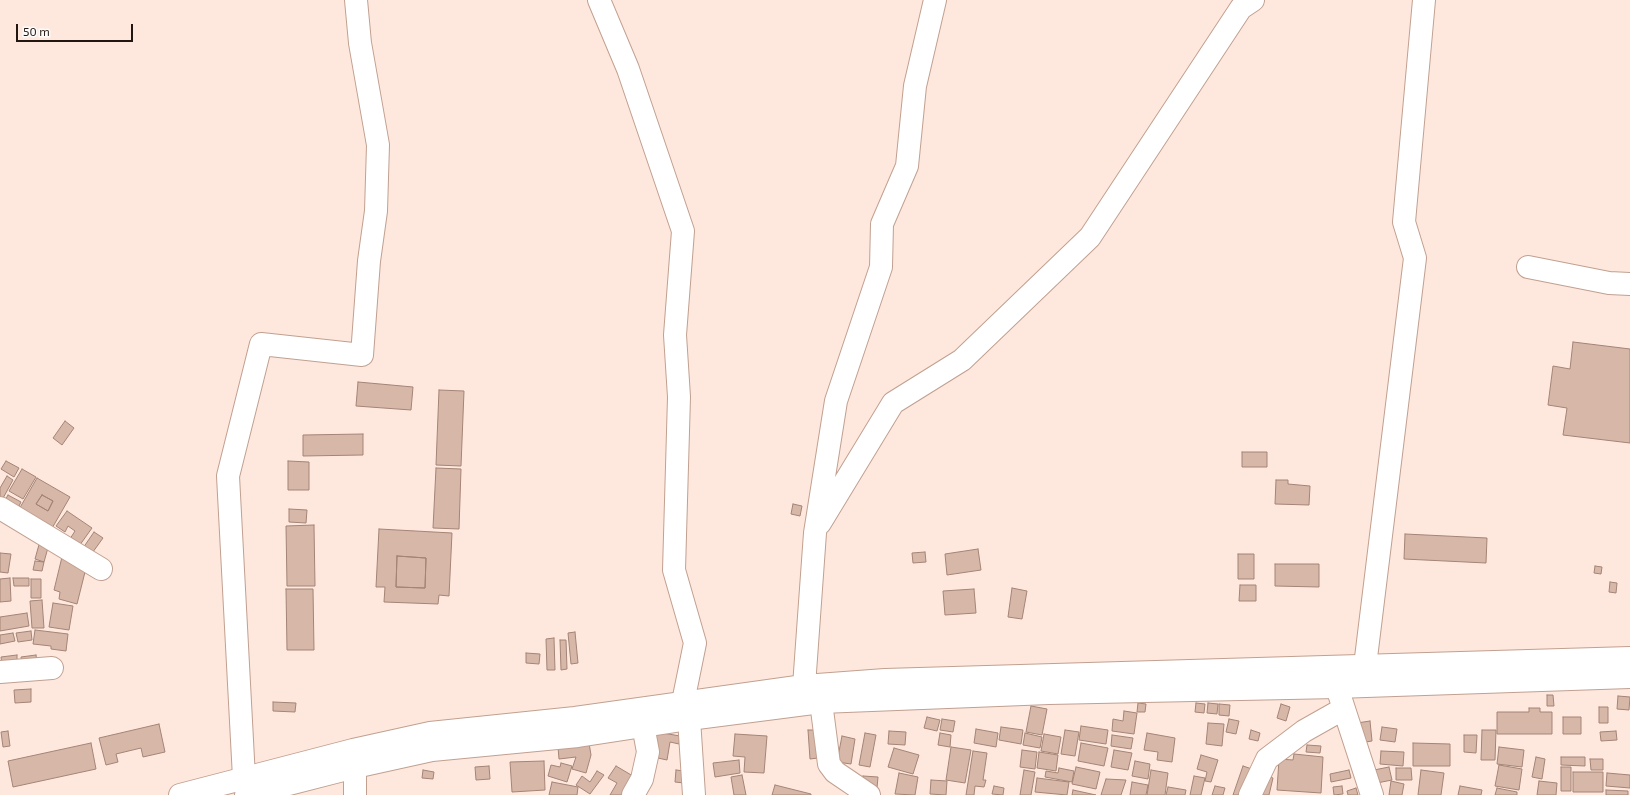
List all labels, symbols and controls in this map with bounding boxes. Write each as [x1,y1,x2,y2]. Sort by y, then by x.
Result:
scale bar [18,16,135,42]
text: 50 m [23,24,50,38]

